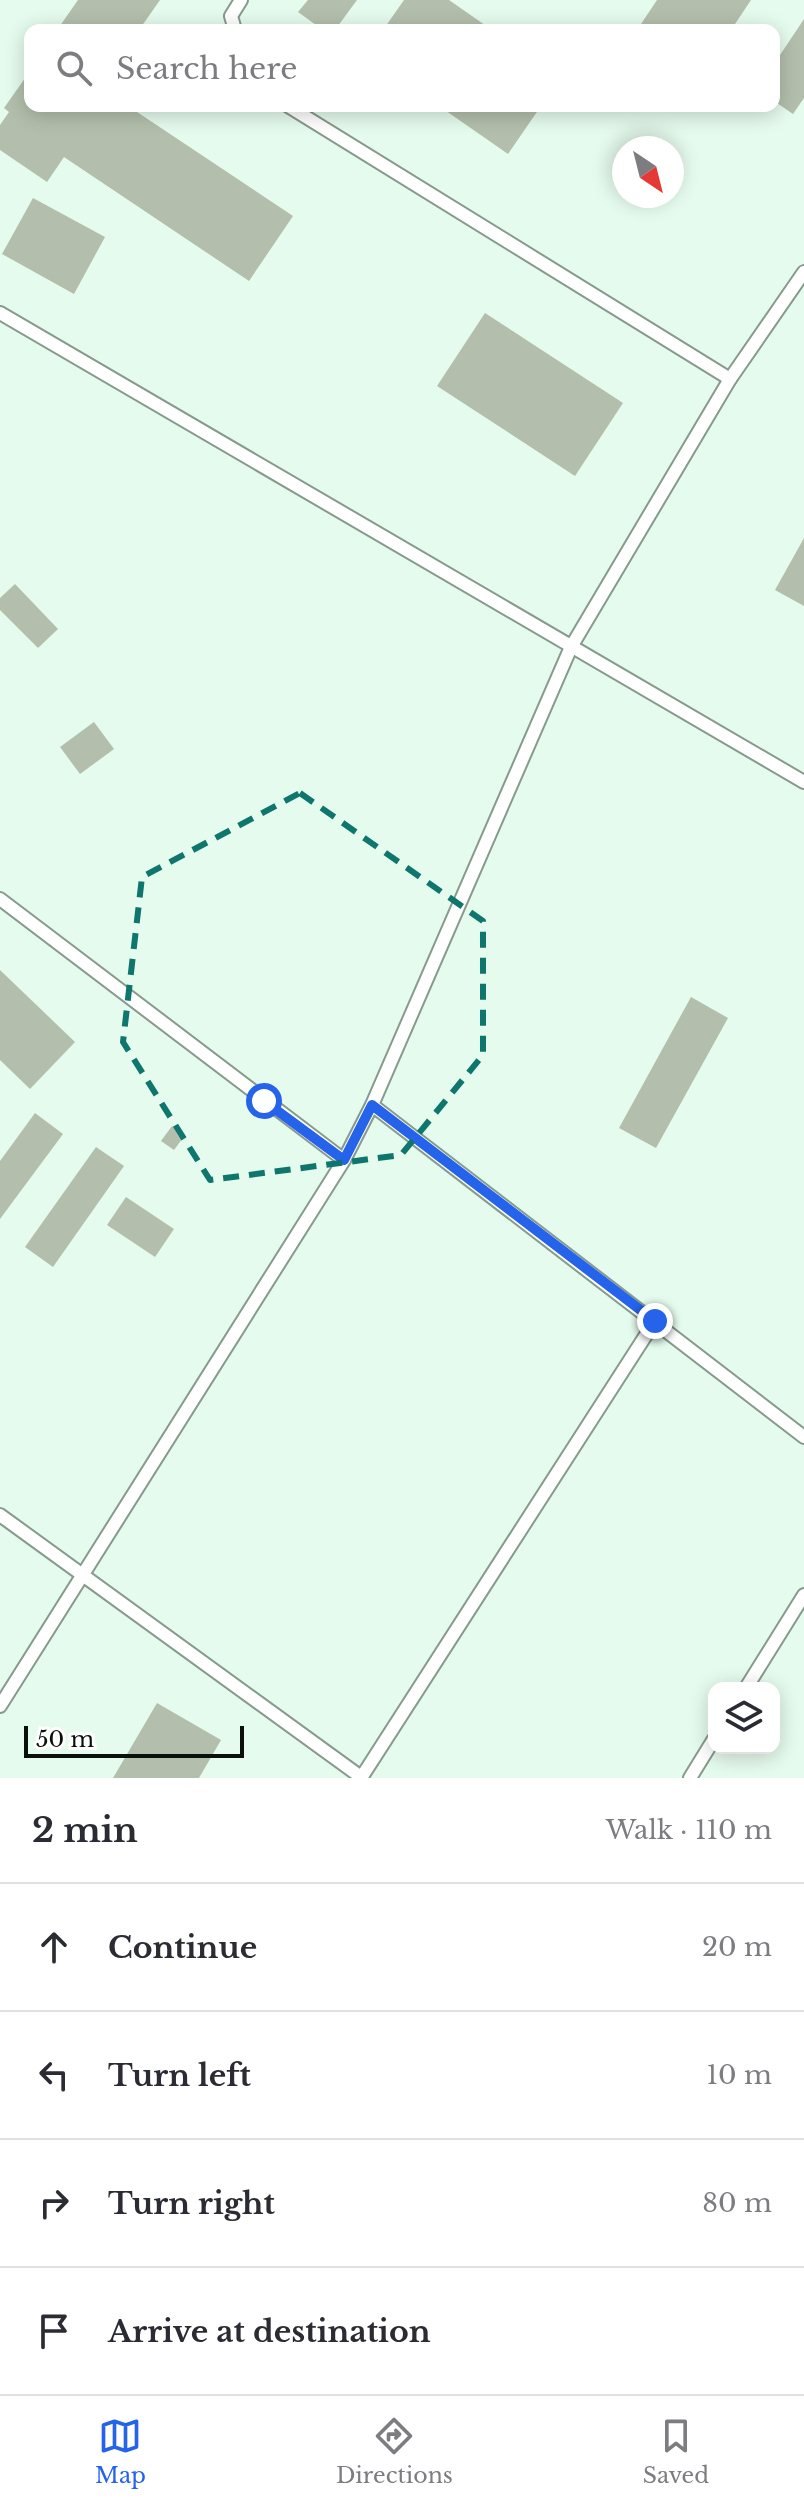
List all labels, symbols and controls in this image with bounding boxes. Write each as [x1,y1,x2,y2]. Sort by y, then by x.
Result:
search box [24,24,780,112]
icon: search [52,46,96,90]
text: Search here [116,50,297,87]
north arrow [612,136,684,208]
route start [246,1083,282,1119]
route end [637,1303,673,1339]
map controls [708,1682,780,1754]
button: layers [708,1682,780,1754]
scale bar [24,1722,244,1758]
text: 50 m [36,1726,94,1753]
text: 2 min [32,1809,138,1851]
text: Walk · 110 m [606,1814,772,1846]
icon: ahead [32,1925,76,1969]
text: Continue [108,1929,257,1966]
text: 20 m [702,1931,772,1963]
icon: left [32,2053,76,2097]
text: Turn left [108,2057,251,2094]
text: 10 m [706,2059,772,2091]
icon: right [32,2181,76,2225]
text: Turn right [108,2185,275,2222]
text: 80 m [702,2187,772,2219]
icon: arrive [32,2309,76,2353]
text: Arrive at destination [108,2313,431,2350]
tab: Map [95,2414,146,2489]
tab: Directions [336,2414,453,2489]
tab: Saved [643,2414,709,2489]

